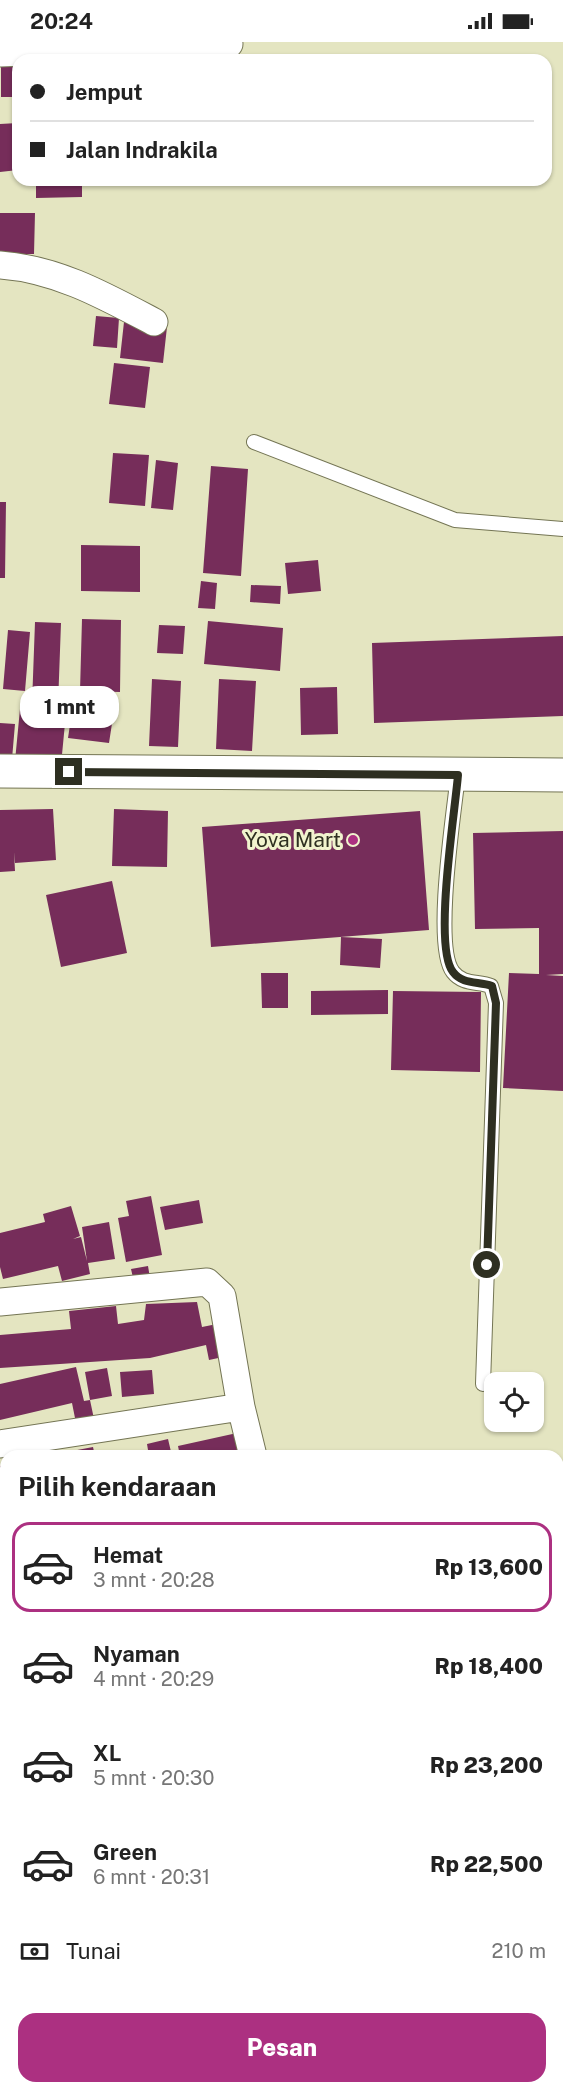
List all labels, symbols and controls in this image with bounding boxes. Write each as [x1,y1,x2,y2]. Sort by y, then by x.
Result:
text: 20:24 [30,8,93,34]
text: Jemput [66,79,143,105]
text: Jalan Indrakila [66,137,218,163]
callout: 1 mnt [20,685,118,727]
text: 1 mnt [44,695,95,719]
route end [55,758,82,785]
place label: Yova Mart [245,827,341,852]
marker: Yova Mart [346,833,360,847]
route start [473,1251,500,1278]
map controls [484,1372,544,1432]
button: locate [484,1372,544,1432]
text: Pilih kendaraan [18,1470,217,1502]
icon: car [21,1540,75,1594]
text: Hemat [93,1542,163,1568]
text: Rp 13,600 [434,1554,543,1580]
text: 3 mnt · 20:28 [93,1568,215,1592]
icon: car [21,1639,75,1693]
text: Nyaman [93,1641,180,1667]
text: Rp 18,400 [435,1653,543,1679]
text: 4 mnt · 20:29 [93,1667,214,1691]
icon: car [21,1738,75,1792]
text: XL [93,1740,121,1766]
text: Rp 23,200 [430,1752,543,1778]
text: 5 mnt · 20:30 [93,1766,214,1790]
icon: car [21,1837,75,1891]
text: Green [93,1839,157,1865]
text: Rp 22,500 [430,1851,543,1877]
text: 6 mnt · 20:31 [93,1865,210,1889]
icon: cash [18,1935,51,1968]
text: Tunai [66,1938,121,1964]
text: 210 m [492,1939,546,1963]
button: Pesan [18,2013,546,2082]

